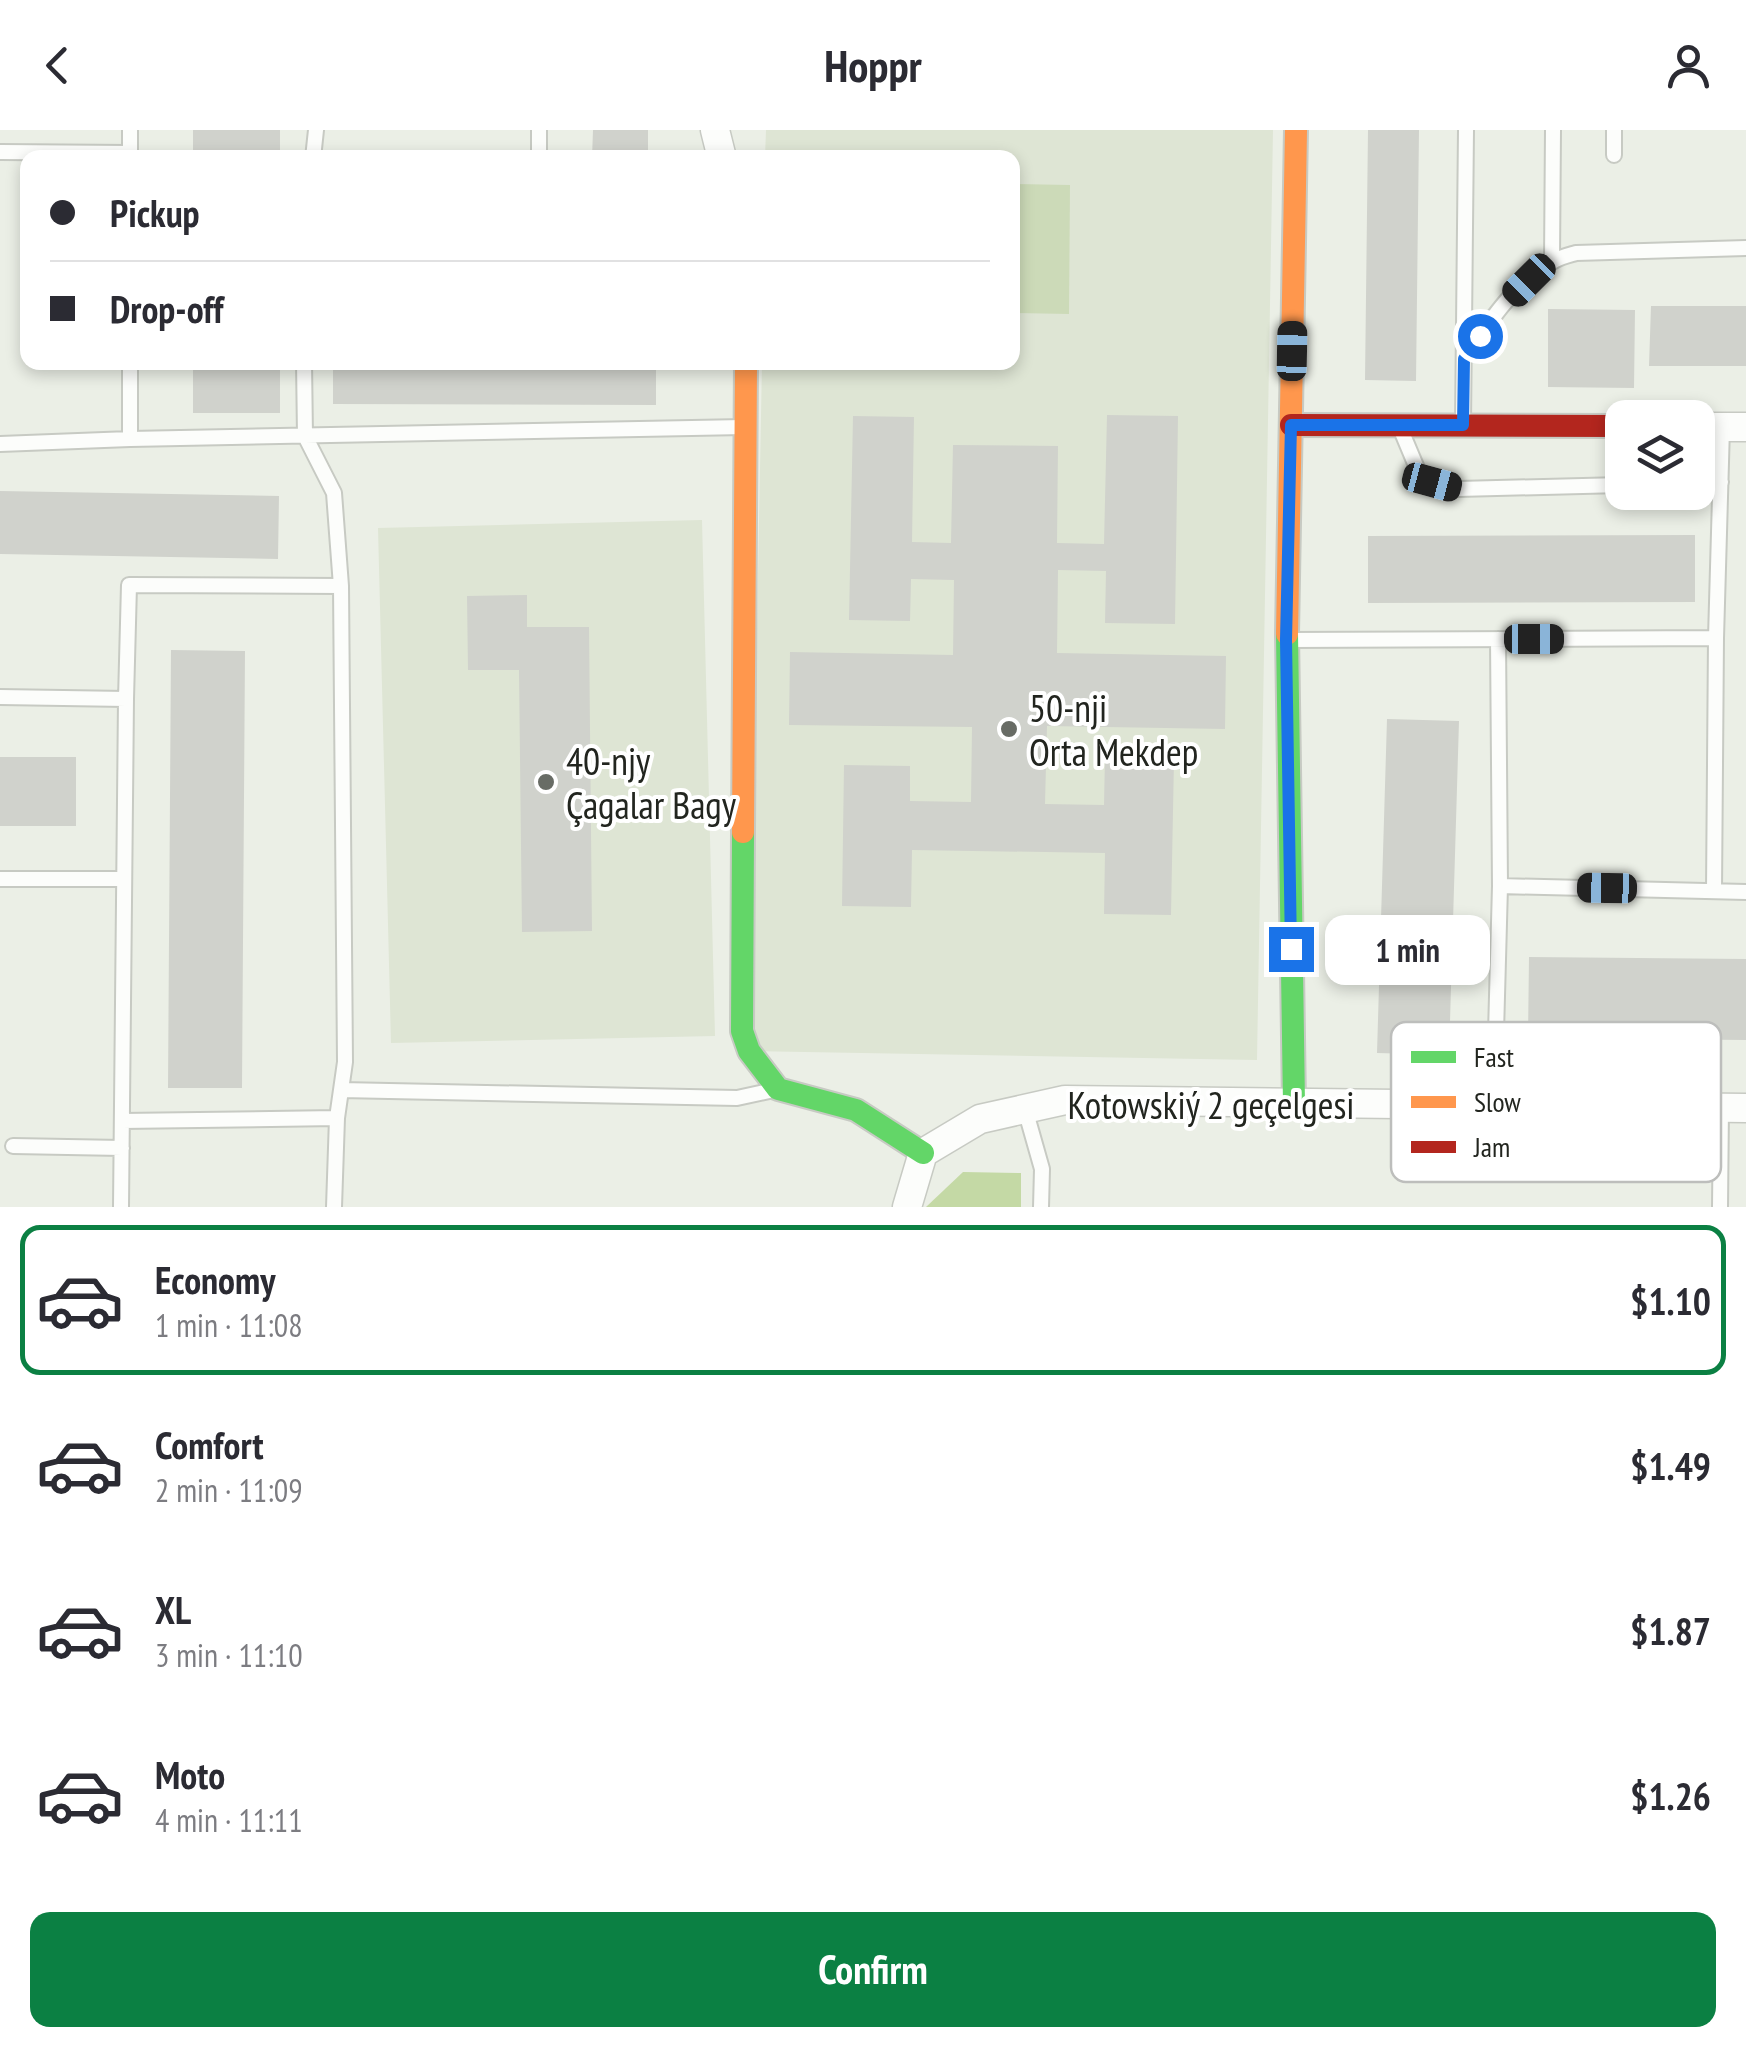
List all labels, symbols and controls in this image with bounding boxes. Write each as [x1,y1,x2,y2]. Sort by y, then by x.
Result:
text: Hoppr [824,36,922,94]
icon: back [30,38,85,93]
icon: person [1661,38,1716,93]
text: Pickup [110,188,200,237]
car [1497,248,1561,312]
text: Drop-off [110,284,224,333]
route start [1458,314,1503,359]
car [1276,321,1308,381]
map controls [1605,400,1715,510]
button: layers [1605,400,1715,510]
car [1399,460,1465,504]
car [1504,624,1564,654]
place label: 50-nji Orta Mekdep [1029,683,1198,776]
marker: 50-nji Orta Mekdep [998,718,1020,740]
place label: 40-njy Çagalar Bagy [566,736,737,829]
marker: 40-njy Çagalar Bagy [535,771,557,793]
car [1577,872,1637,904]
callout: 1 min [1326,914,1491,984]
route end [1269,927,1314,972]
text: 1 min [1375,929,1440,971]
legend [1391,1022,1721,1182]
text: Fast [1474,1038,1514,1075]
street label: Kotowskiý 2 geçelgesi [1068,1080,1354,1129]
text: Slow [1474,1083,1521,1120]
text: Jam [1473,1128,1510,1165]
icon: car [35,1255,125,1345]
text: Economy [155,1255,275,1304]
text: $1.10 [1630,1276,1711,1325]
text: 1 min · 11:08 [155,1304,303,1346]
icon: car [35,1420,125,1510]
text: Comfort [155,1420,264,1469]
text: $1.49 [1630,1441,1711,1490]
text: 2 min · 11:09 [155,1469,303,1511]
icon: car [35,1585,125,1675]
text: XL [155,1585,191,1634]
text: $1.87 [1630,1606,1711,1655]
text: 3 min · 11:10 [155,1634,303,1676]
icon: car [35,1750,125,1840]
text: Moto [155,1750,225,1799]
text: $1.26 [1630,1771,1711,1820]
text: 4 min · 11:11 [155,1799,303,1841]
button: Confirm [30,1912,1716,2027]

